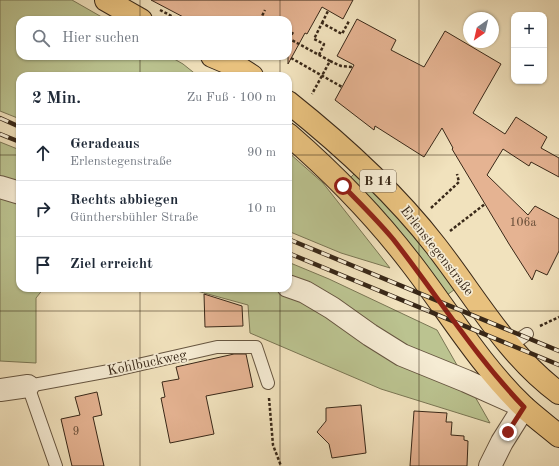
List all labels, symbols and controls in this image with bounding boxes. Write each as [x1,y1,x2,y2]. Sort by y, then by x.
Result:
north arrow [463,12,499,48]
map controls [511,12,547,84]
button: + [511,12,547,48]
search box [16,16,292,60]
icon: search [30,27,52,49]
text: Hier suchen [62,31,139,46]
button: − [511,48,547,84]
text: 2 Min. [32,90,81,107]
text: Zu Fuß · 100 m [187,91,276,104]
text: Geradeaus [70,137,139,152]
icon: ahead [32,142,54,164]
text: 90 m [247,146,276,159]
text: Erlenstegenstraße [70,155,172,168]
road number: B 14 [360,170,396,192]
route start [334,177,352,195]
text: Rechts abbiegen [70,193,178,208]
icon: right [32,198,54,220]
text: 10 m [247,202,276,215]
street label: Erlenstegenstraße [398,204,476,298]
text: Günthersbühler Straße [70,211,198,224]
house number: 106a [510,217,536,229]
icon: arrive [32,254,54,276]
text: Ziel erreicht [70,257,153,272]
street label: Kohlbuckweg [106,348,189,378]
route end [499,423,517,441]
house number: 9 [73,426,79,438]

